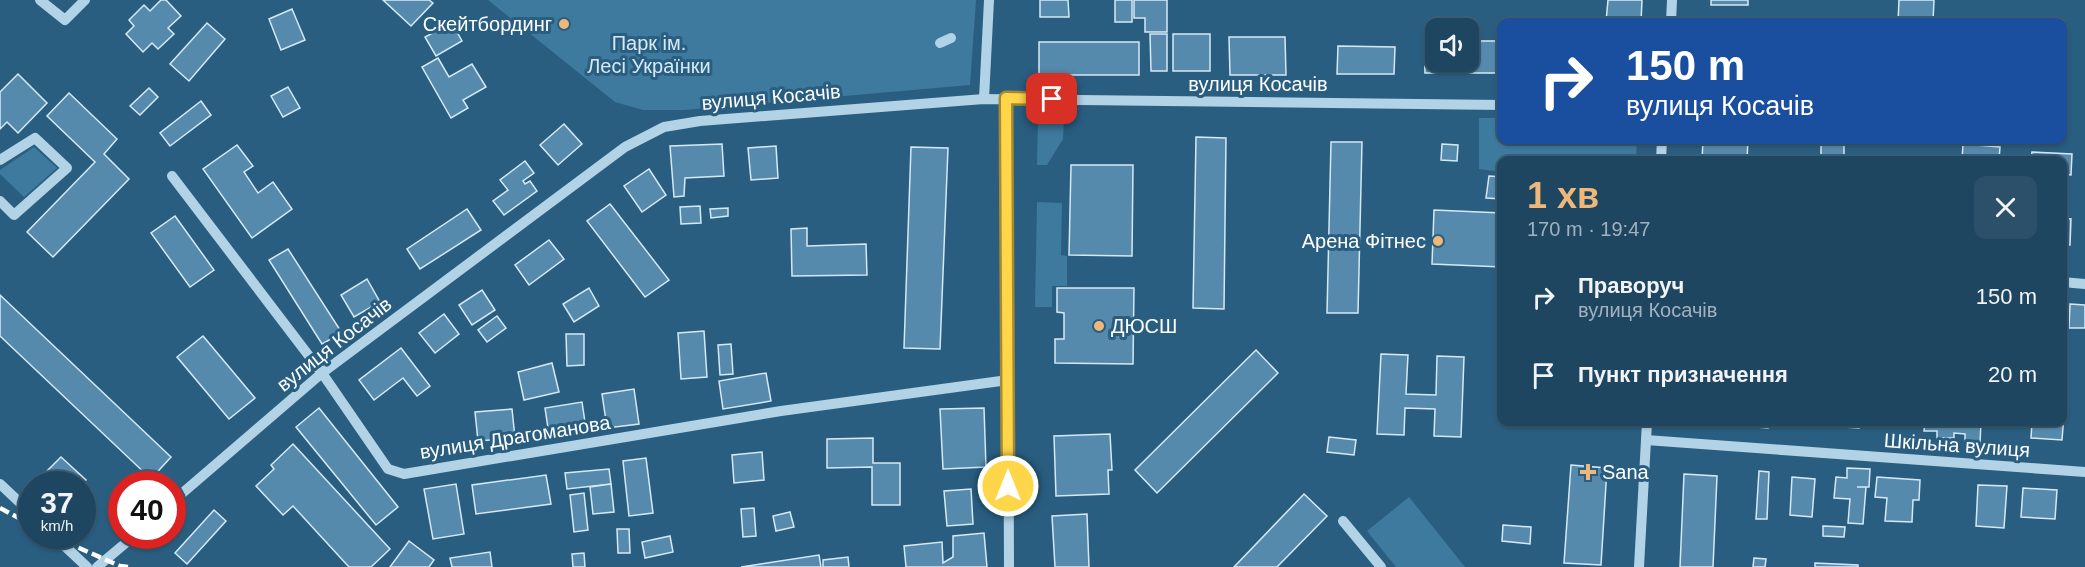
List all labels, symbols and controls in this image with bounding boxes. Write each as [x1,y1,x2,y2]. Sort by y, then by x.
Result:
place label: Скейтбординг [423,13,552,35]
marker: Скейтбординг [557,17,571,31]
map controls [1425,18,1479,72]
button: sound [1425,18,1479,72]
park label: Парк ім. Лесі Українки [587,32,711,77]
icon: right [1527,42,1605,120]
text: 150 m [1626,42,1745,89]
pin [1026,73,1077,124]
street label: вулиця Косачів [1188,73,1328,95]
street label: вулиця Косачів [701,80,841,114]
icon: arrive [1035,82,1068,115]
text: вулиця Косачів [1626,91,1814,121]
text: 1 хв [1527,175,1599,216]
button: close [1974,176,2037,239]
text: 170 m · 19:47 [1527,218,1650,240]
place label: Арена Фітнес [1302,230,1426,252]
marker: Арена Фітнес [1431,234,1445,248]
text: Праворуч [1578,273,1684,298]
icon: right [1527,281,1560,314]
text: 150 m [1976,284,2037,309]
street label: вулиця Косачів [272,292,396,396]
text: вулиця Косачів [1578,299,1717,321]
place label: ДЮСШ [1111,315,1177,337]
marker: ДЮСШ [1092,319,1106,333]
icon: arrive [1527,359,1560,392]
text: Пункт призначення [1578,362,1788,387]
text: 20 m [1988,362,2037,387]
street label: вулиця Драгоманова [418,411,613,463]
street label: Шкільна вулиця [1883,429,2031,461]
position arrow [976,454,1040,518]
place label: Sana [1602,461,1650,483]
marker: Sana [1579,463,1597,481]
speed limit sign: 40 [108,471,186,549]
text: 37 [40,486,74,519]
text: km/h [41,517,73,534]

